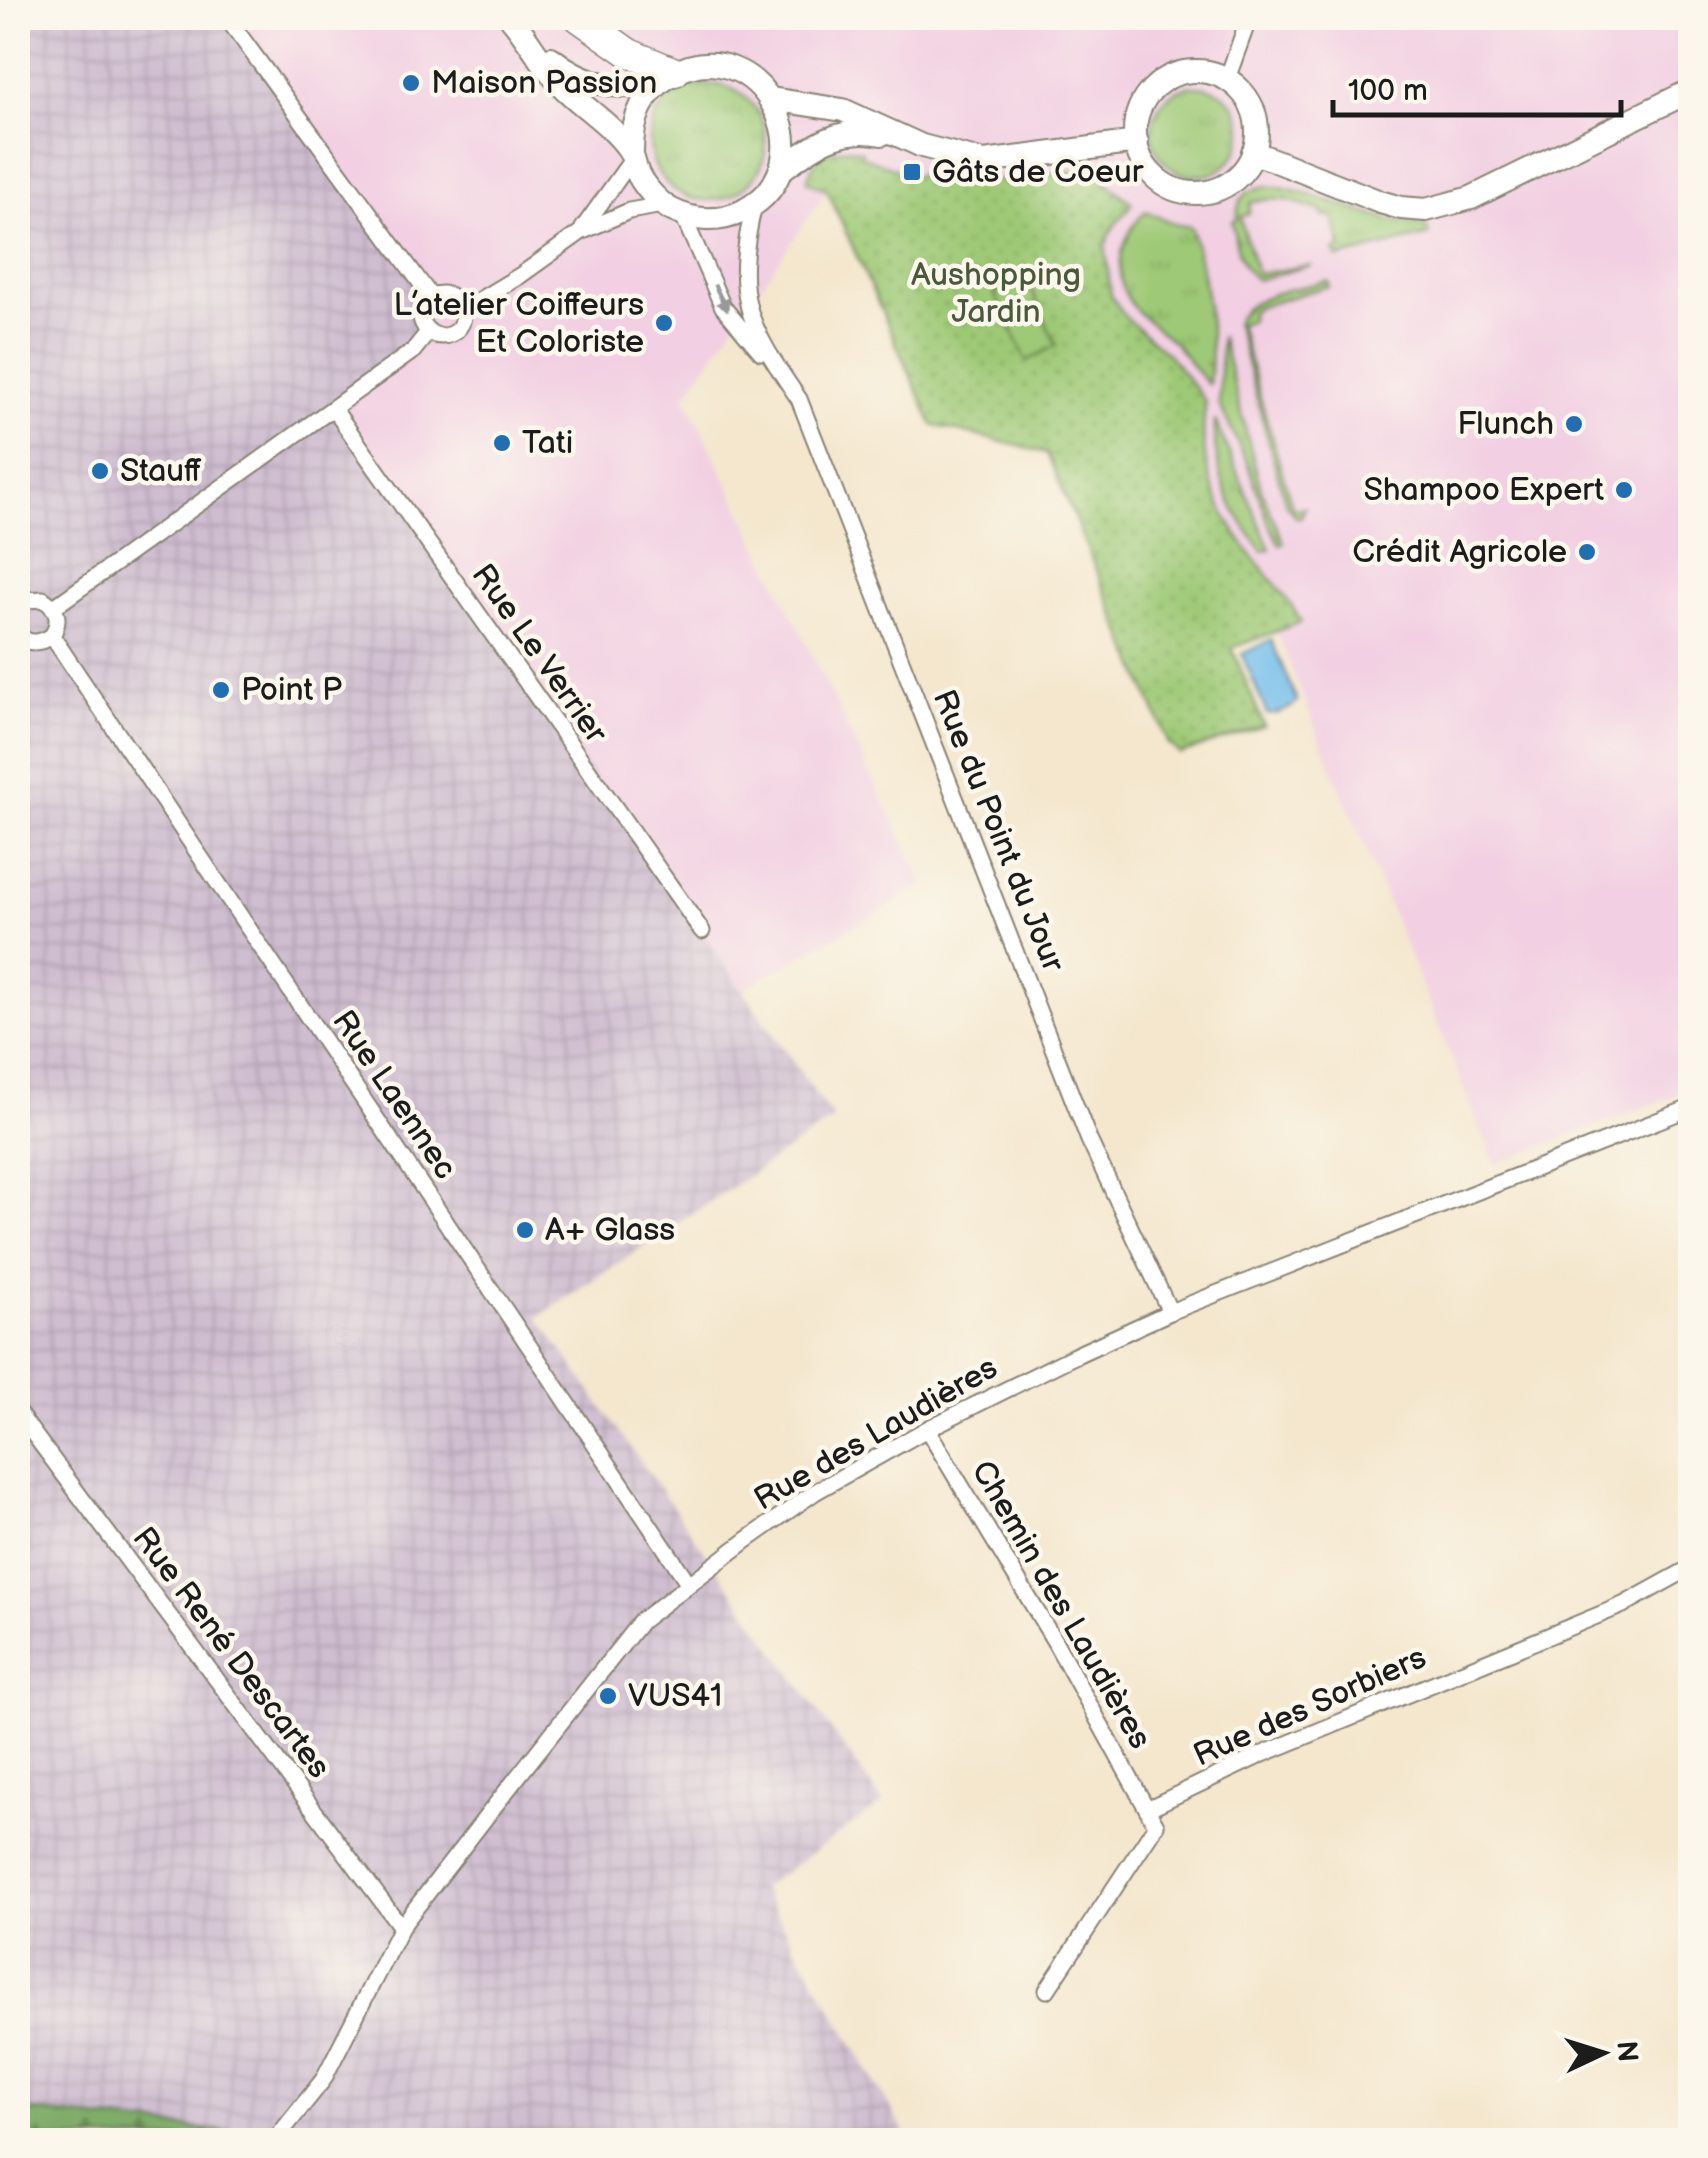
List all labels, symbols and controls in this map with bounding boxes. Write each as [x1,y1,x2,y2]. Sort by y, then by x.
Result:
scale bar [1333,55,1620,117]
place label: Maison Passion [431,64,657,103]
marker: Maison Passion [400,72,422,94]
text: 100 m [1348,73,1428,109]
place label: Gâts de Coeur [932,153,1144,192]
marker: Gâts de Coeur [901,161,923,183]
park label: Aushopping Jardin [911,256,1081,332]
one-way arrow [712,284,729,313]
place label: L’atelier Coiffeurs Et Coloriste [393,286,644,362]
marker: L’atelier Coiffeurs Et Coloriste [653,312,675,334]
place label: Flunch [1457,405,1554,444]
marker: Flunch [1563,413,1585,435]
place label: Tati [522,424,573,463]
marker: Tati [491,432,513,454]
place label: Stauff [120,452,202,491]
marker: Stauff [89,460,111,482]
place label: Shampoo Expert [1363,471,1604,510]
marker: Shampoo Expert [1613,479,1635,501]
place label: Crédit Agricole [1352,533,1567,572]
marker: Crédit Agricole [1576,541,1598,563]
street label: Rue Le Verrier [463,557,615,751]
place label: Point P [241,671,342,710]
marker: Point P [210,679,232,701]
street label: Rue du Point du Jour [924,684,1073,978]
street label: Rue Laennec [323,1003,465,1187]
place label: A+ Glass [545,1211,675,1250]
marker: A+ Glass [514,1219,536,1241]
street label: Rue des Laudières [748,1348,1005,1519]
street label: Chemin des Laudières [963,1454,1159,1756]
street label: Rue René Descartes [124,1520,338,1786]
street label: Rue des Sorbiers [1188,1638,1432,1776]
place label: VUS41 [628,1677,722,1716]
marker: VUS41 [597,1685,619,1707]
north arrow [1553,2003,1653,2103]
text: N [1609,2040,1644,2063]

